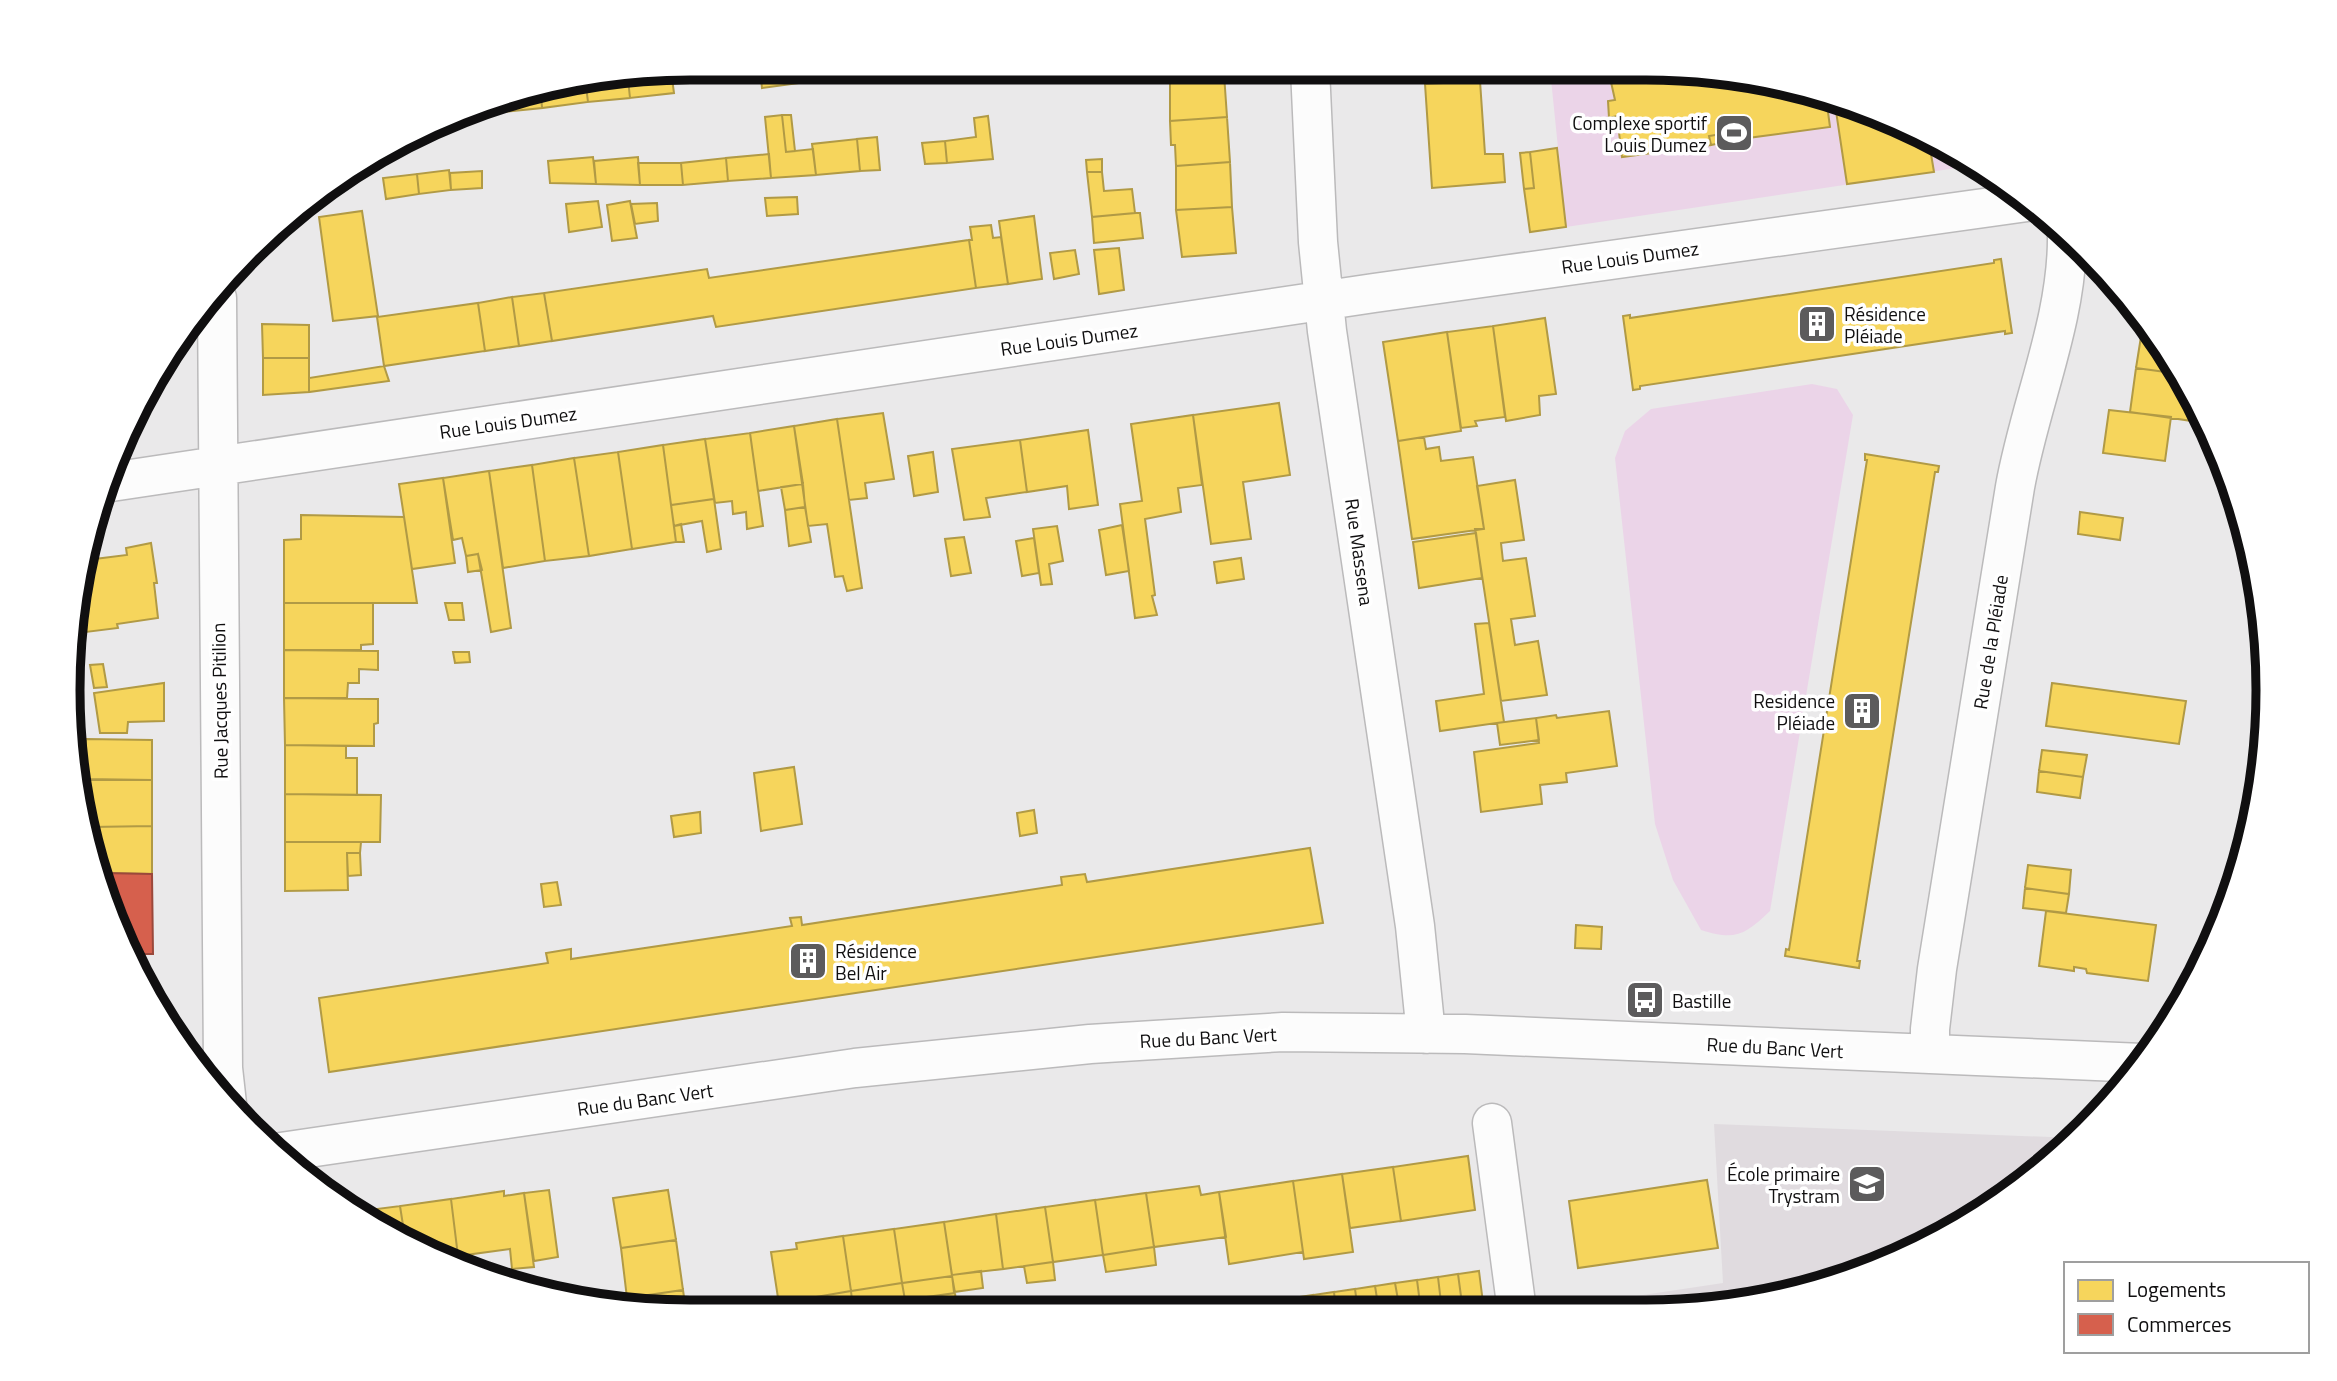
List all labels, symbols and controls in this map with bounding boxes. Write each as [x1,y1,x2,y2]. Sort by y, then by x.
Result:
place label: Complexe sportif Louis Dumez [1572,108,1708,159]
sports icon: Complexe sportif Louis Dumez [1713,112,1755,154]
street label: Rue Louis Dumez [1560,233,1700,281]
place label: Résidence Pléiade [1844,299,1926,350]
building icon: Résidence Pléiade [1796,303,1838,345]
street label: Rue Louis Dumez [999,315,1139,363]
street label: Rue Louis Dumez [438,398,578,446]
street label: Rue Massena [1338,497,1382,608]
street label: Rue de la Pléiade [1965,573,2015,711]
street label: Rue Jacques Pitilion [203,623,235,779]
place label: Residence Pléiade [1753,686,1835,737]
building icon: Residence Pléiade [1841,690,1883,732]
place label: Résidence Bel Air [835,936,917,987]
building icon: Résidence Bel Air [787,940,829,982]
bus stop icon: Bastille [1624,979,1666,1021]
place label: Bastille [1672,986,1731,1015]
street label: Rue du Banc Vert [1139,1019,1277,1055]
street label: Rue du Banc Vert [1706,1029,1844,1065]
street label: Rue du Banc Vert [575,1075,715,1123]
place label: École primaire Trystram [1727,1159,1840,1210]
school or university icon: École primaire Trystram [1846,1163,1888,1205]
legend [2064,1262,2309,1353]
text: Logements [2127,1273,2226,1305]
text: Commerces [2127,1308,2231,1340]

